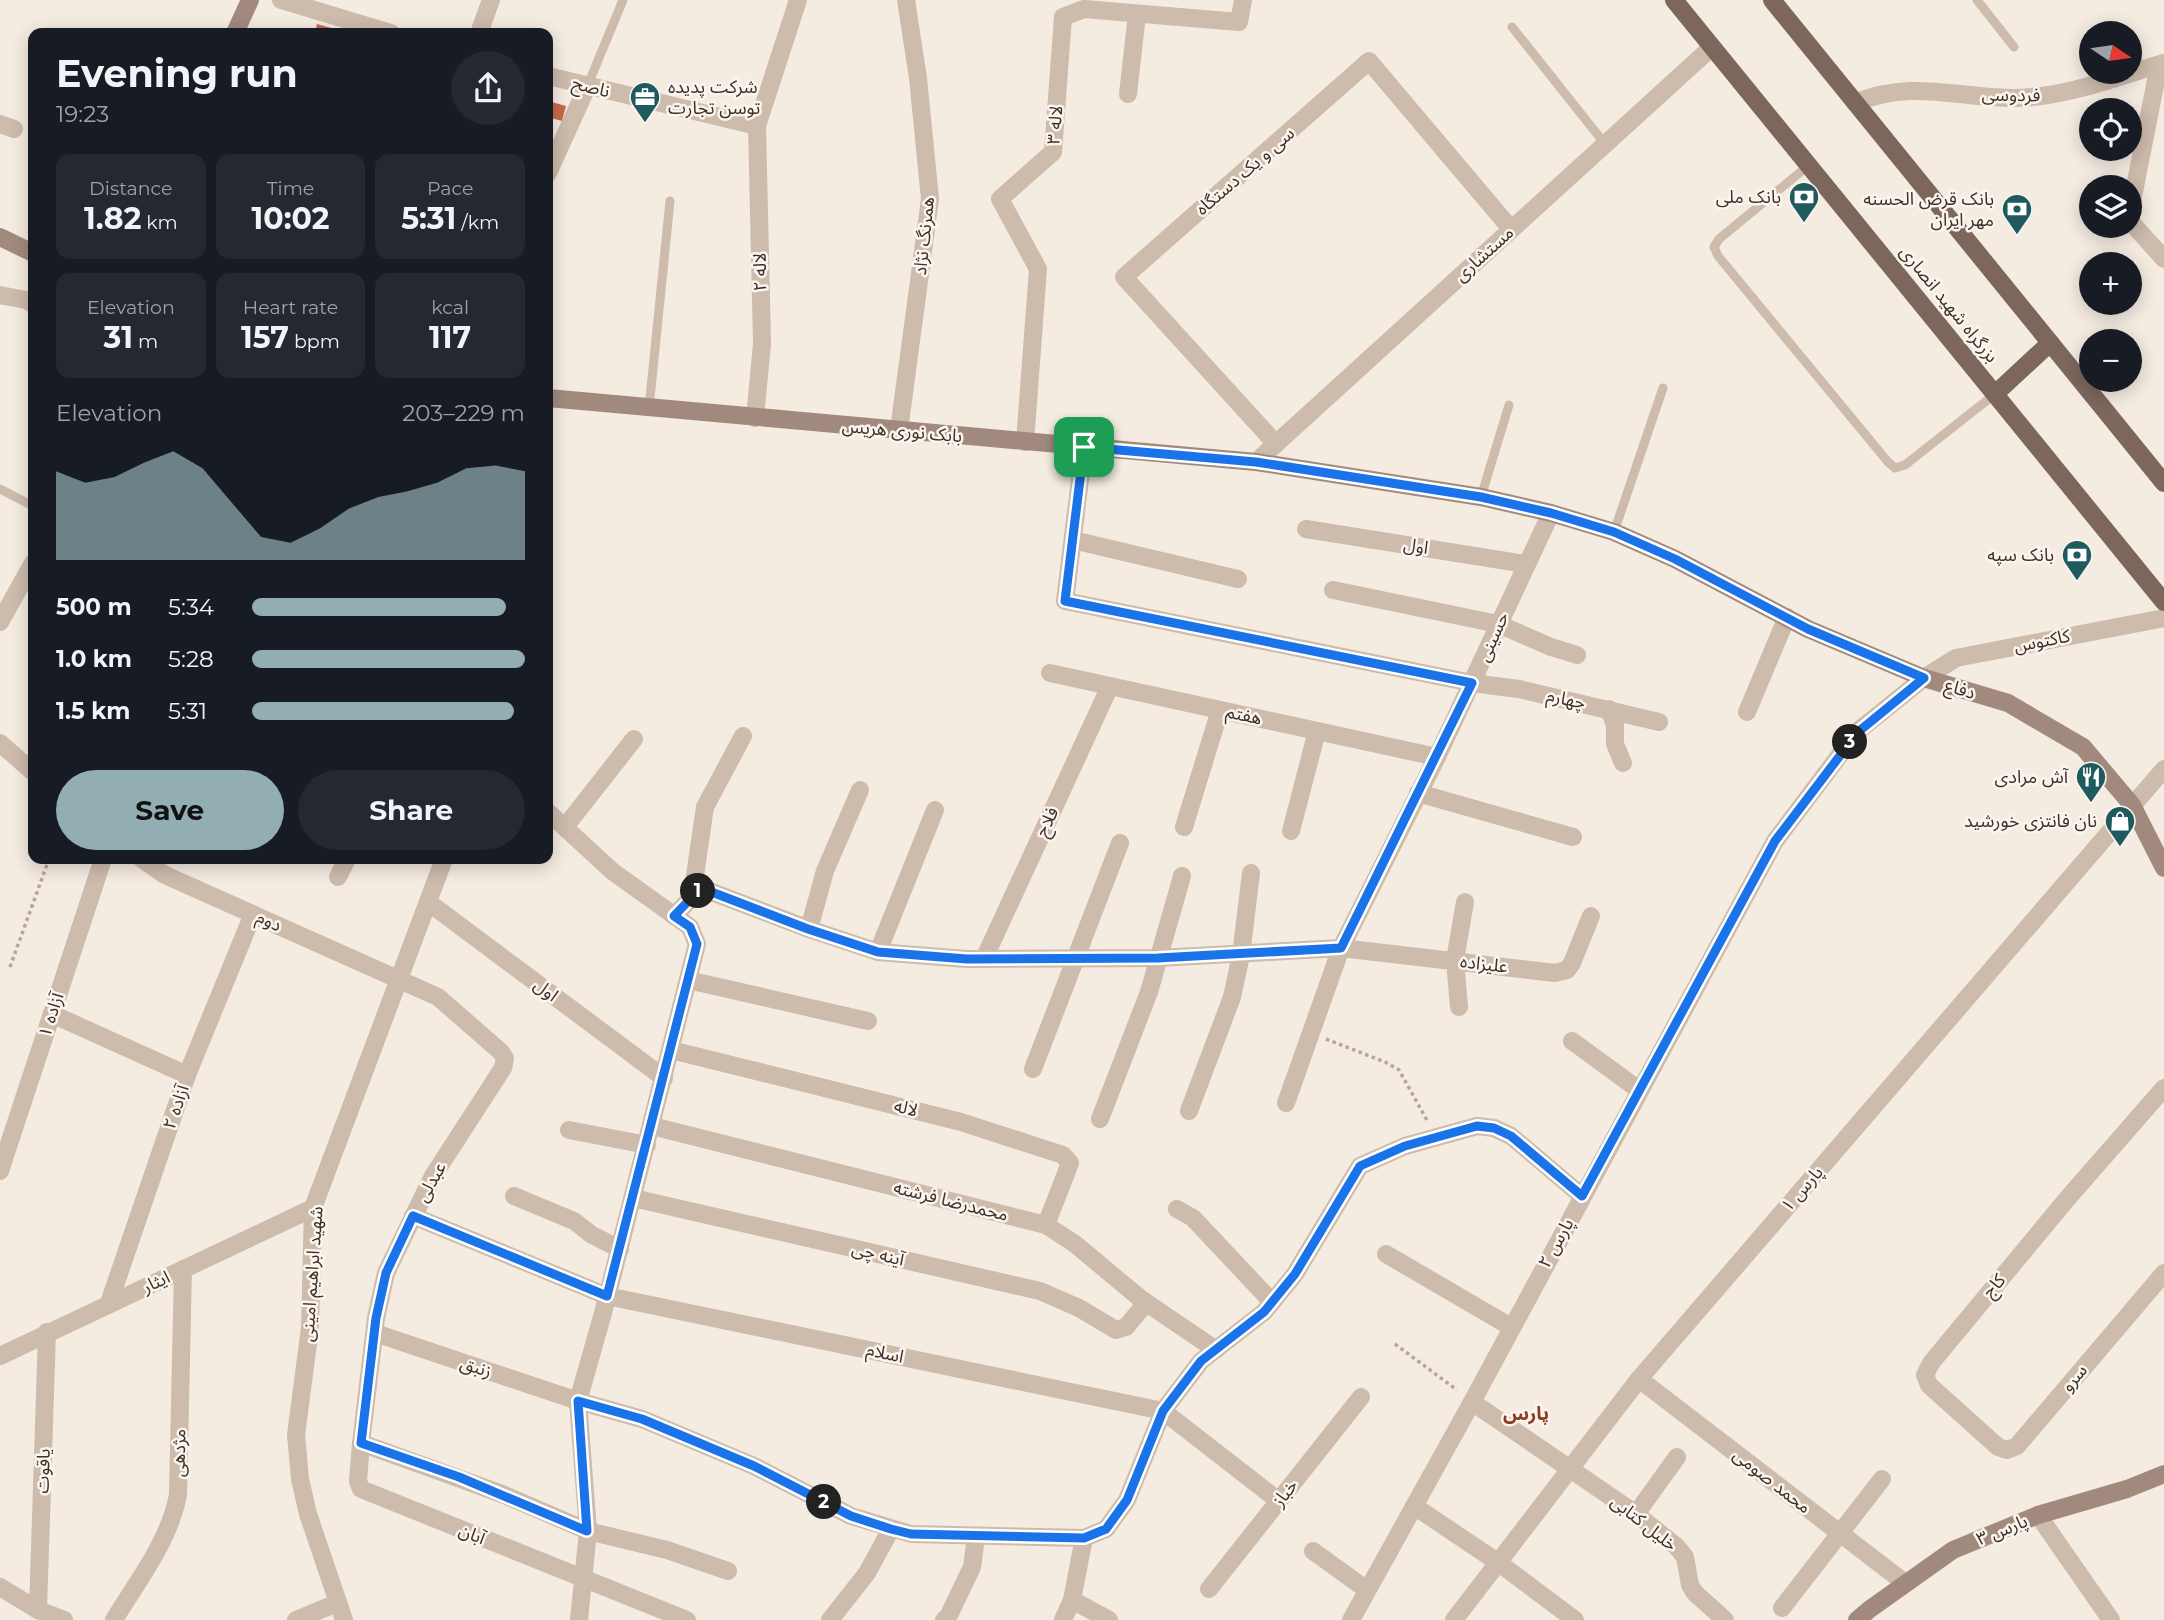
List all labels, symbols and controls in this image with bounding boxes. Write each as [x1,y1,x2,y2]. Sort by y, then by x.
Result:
north arrow [2079,21,2142,84]
map controls [2079,21,2142,392]
text: Evening run [56,50,298,97]
button: share [451,51,525,125]
street label: ناصح [569,72,612,104]
place label: شرکت پدیده توسن تجارت [668,76,760,119]
office icon: شرکت پدیده توسن تجارت [628,80,662,124]
street label: فردوسی [1981,83,2041,107]
button: locate [2079,98,2142,161]
text: 19:23 [56,100,109,128]
street label: لاله ۳ [1042,105,1068,145]
street label: سی و یک دستگاه [1191,122,1299,220]
button: layers [2079,175,2142,238]
text: Distance [89,177,173,200]
text: Time [267,177,314,200]
text: Pace [427,177,473,200]
bank icon: بانک ملی [1787,180,1821,224]
place label: بانک ملی [1716,186,1781,208]
place label: بانک قرض الحسنه مهر ایران [1863,188,1994,231]
bank icon: بانک قرض الحسنه مهر ایران [2000,192,2034,236]
street label: همرنگ نژاد [909,196,939,276]
text: 1.82 [84,200,141,237]
text: 10:02 [252,200,329,237]
text: 5:31 [401,200,456,237]
text: km [141,211,178,234]
text: /km [456,211,499,234]
street label: مستشاری [1450,222,1518,286]
street label: بزرگراه شهید انصاری [1895,241,2003,367]
street label: لاله ۲ [749,252,771,292]
button: + [2079,252,2142,315]
text: Elevation [87,296,175,319]
text: Heart rate [243,296,338,319]
text: kcal [431,296,469,319]
text: 31 [103,319,133,356]
text: 157 [241,319,289,356]
text: 117 [429,319,471,356]
button: − [2079,329,2142,392]
text: m [133,330,158,353]
text: bpm [289,330,340,353]
text: Elevation [56,399,162,427]
text: 203–229 m [402,399,525,427]
street label: بابک نوری هریس [841,415,963,447]
pin [1054,417,1114,477]
icon: arrive [1065,428,1103,466]
street label: اول [1402,533,1430,559]
bank icon: بانک سپه [2060,538,2094,582]
place label: بانک سپه [1987,544,2054,566]
text: 500 m [56,593,132,621]
text: 5:34 [168,593,214,621]
street label: حسینی [1472,609,1514,665]
street label: کاکتوس [2012,625,2073,657]
text: 1.0 km [56,645,132,673]
text: 5:28 [168,645,214,673]
street label: دفاع [1941,674,1978,707]
street label: چهارم [1544,684,1588,717]
text: 1.5 km [56,697,130,725]
text: 5:31 [168,697,207,725]
street label: هفتم [1224,700,1264,731]
pin: 3 [1832,724,1868,760]
text: 3 [1844,730,1855,753]
restaurant icon: آش مرادی [2074,760,2108,804]
place label: آش مرادی [1995,766,2069,788]
button: Save [56,770,284,850]
button: Share [298,770,525,850]
street label: فلاح [1031,804,1065,841]
shop icon: نان فانتزی خورشید [2103,804,2137,848]
place label: نان فانتزی خورشید [1964,810,2097,832]
pin: 1 [680,874,716,908]
text: 1 [694,879,701,902]
street label: دوم [252,906,285,939]
street label: علیزاده [1459,950,1509,978]
street label: اول [529,974,563,1006]
street label: آزاده ۱ [33,989,69,1040]
street label: آزاده ۲ [158,1081,194,1132]
street label: لاله [892,1094,920,1122]
street label: عبدلی [411,1158,451,1206]
street label: پارس ۱ [1776,1162,1828,1216]
street label: محمدرضا فرشته [891,1176,1011,1226]
street label: شهید ابراهیم امینی [296,1205,330,1343]
street label: پارس ۲ [1533,1214,1579,1272]
street label: آینه چی [850,1237,907,1271]
street label: ایثار [138,1266,173,1298]
street label: کاج [1978,1269,2012,1304]
street label: اسلام [864,1338,906,1371]
street label: زنبق [458,1352,494,1382]
street label: سرو [2056,1360,2092,1396]
district label: پارس [1503,1402,1549,1425]
street label: مژدهی [168,1429,190,1477]
street label: محمد صومی [1729,1444,1815,1518]
street label: یاقوت [31,1448,55,1494]
street label: خباز [1267,1475,1302,1512]
pin: 2 [806,1484,842,1520]
text: 2 [818,1490,829,1513]
street label: خلیل کتابی [1606,1490,1682,1556]
street label: پارس ۳ [1973,1510,2031,1550]
street label: آبان [456,1519,489,1549]

